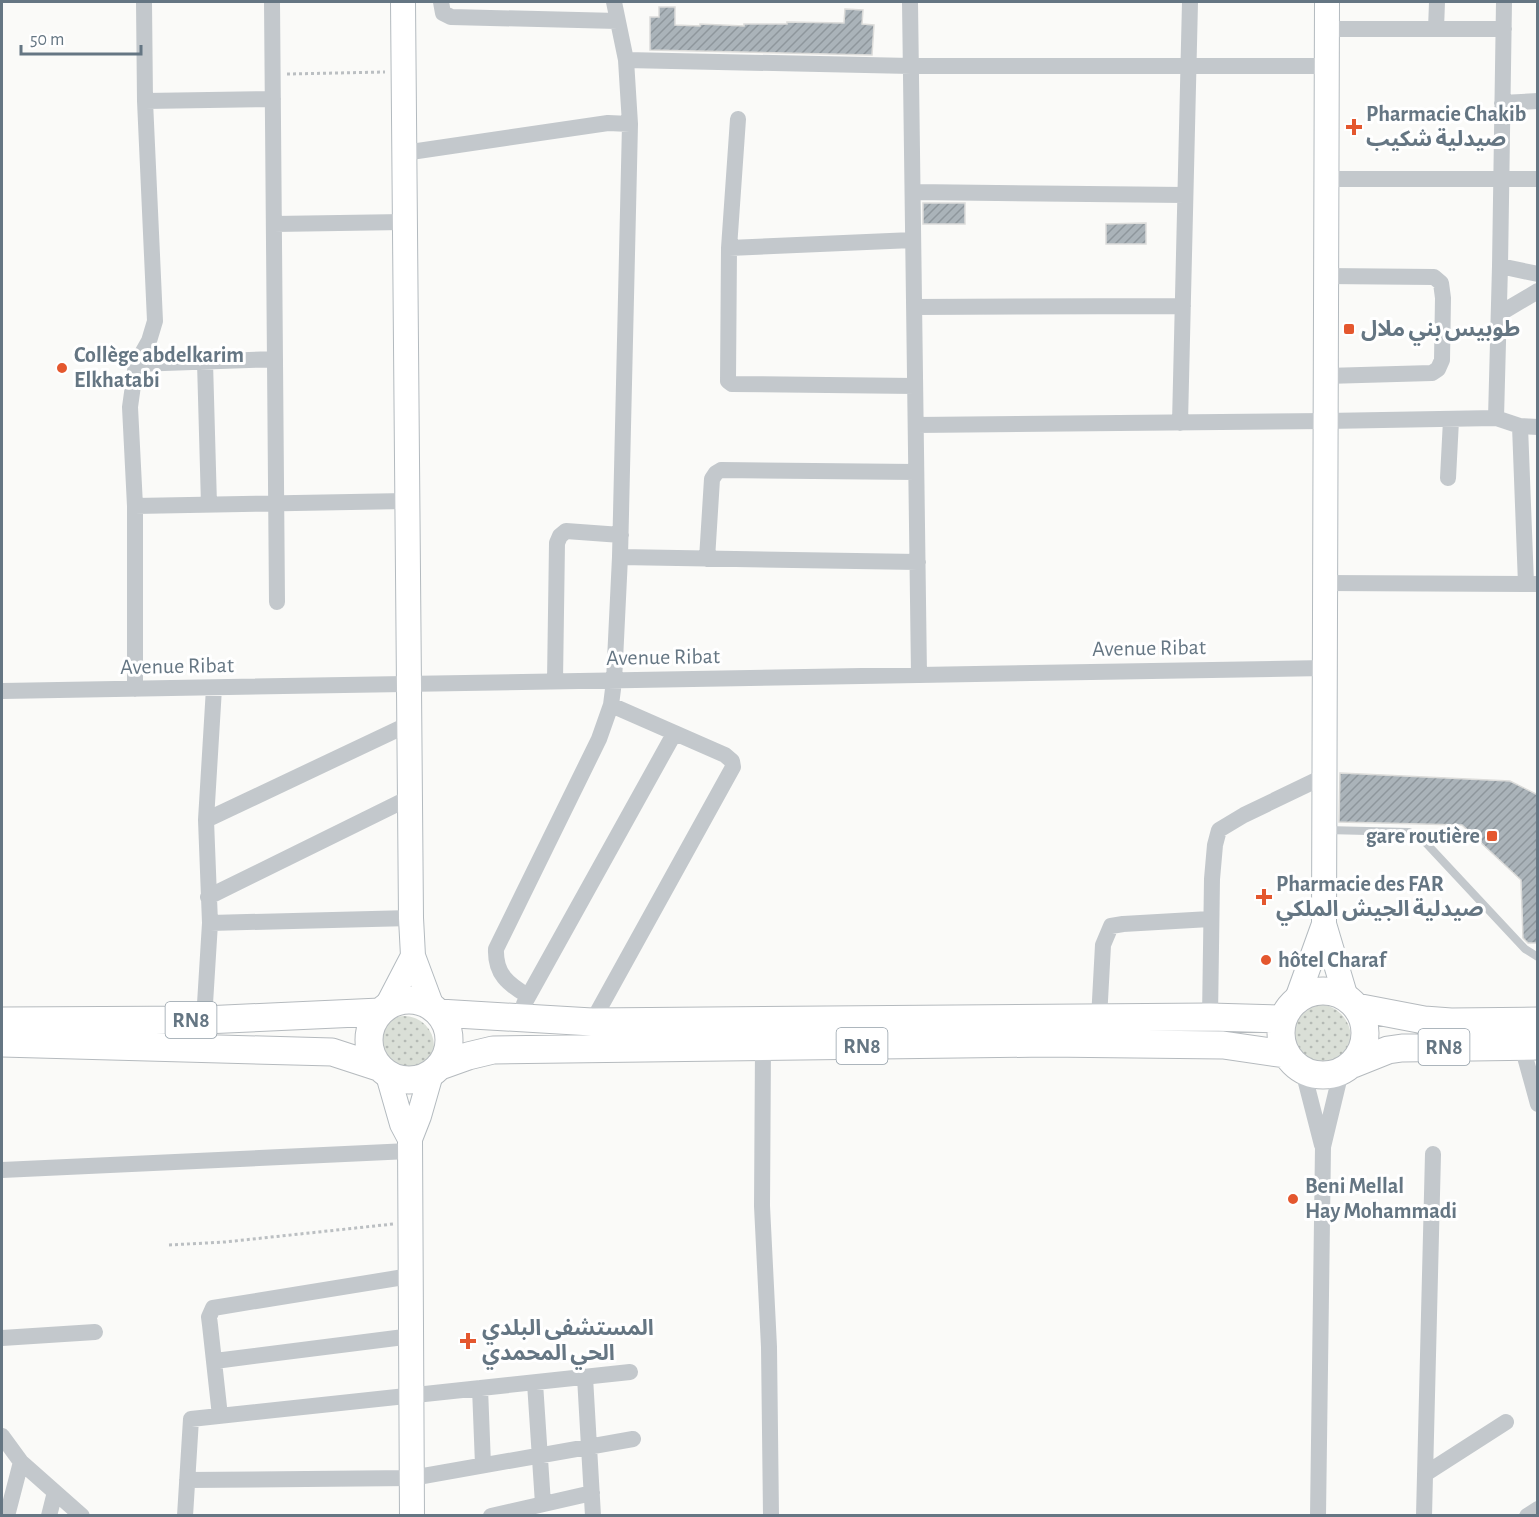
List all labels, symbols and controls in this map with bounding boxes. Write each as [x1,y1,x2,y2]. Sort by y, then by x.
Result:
scale bar [21,18,141,56]
text: 50 m [30,31,64,49]
place label: Pharmacie Chakib صيدلية شكيب [1366,103,1526,151]
marker: Pharmacie Chakib صيدلية شكيب [1347,120,1361,134]
place label: طوبيس بني ملال [1361,318,1520,346]
marker: طوبيس بني ملال [1342,322,1356,336]
place label: Collège abdelkarim Elkhatabi [74,344,244,391]
marker: Collège abdelkarim Elkhatabi [55,361,69,375]
street label: Avenue Ribat [1092,636,1206,660]
street label: Avenue Ribat [606,645,720,669]
street label: Avenue Ribat [120,654,234,678]
place label: gare routière [1366,825,1480,847]
marker: gare routière [1485,829,1499,843]
place label: Pharmacie des FAR صيدلية الجيش الملكي [1276,873,1484,926]
marker: Pharmacie des FAR صيدلية الجيش الملكي [1257,890,1271,904]
place label: hôtel Charaf [1278,949,1388,971]
marker: hôtel Charaf [1259,953,1273,967]
road number: RN8 [166,1002,216,1038]
road number: RN8 [836,1028,888,1064]
road number: RN8 [1418,1029,1470,1065]
place label: Beni Mellal Hay Mohammadi [1305,1175,1457,1223]
marker: Beni Mellal Hay Mohammadi [1286,1192,1300,1206]
place label: المستشفى البلدي الحي المحمدي [482,1317,654,1370]
marker: المستشفى البلدي الحي المحمدي [459,1332,477,1350]

